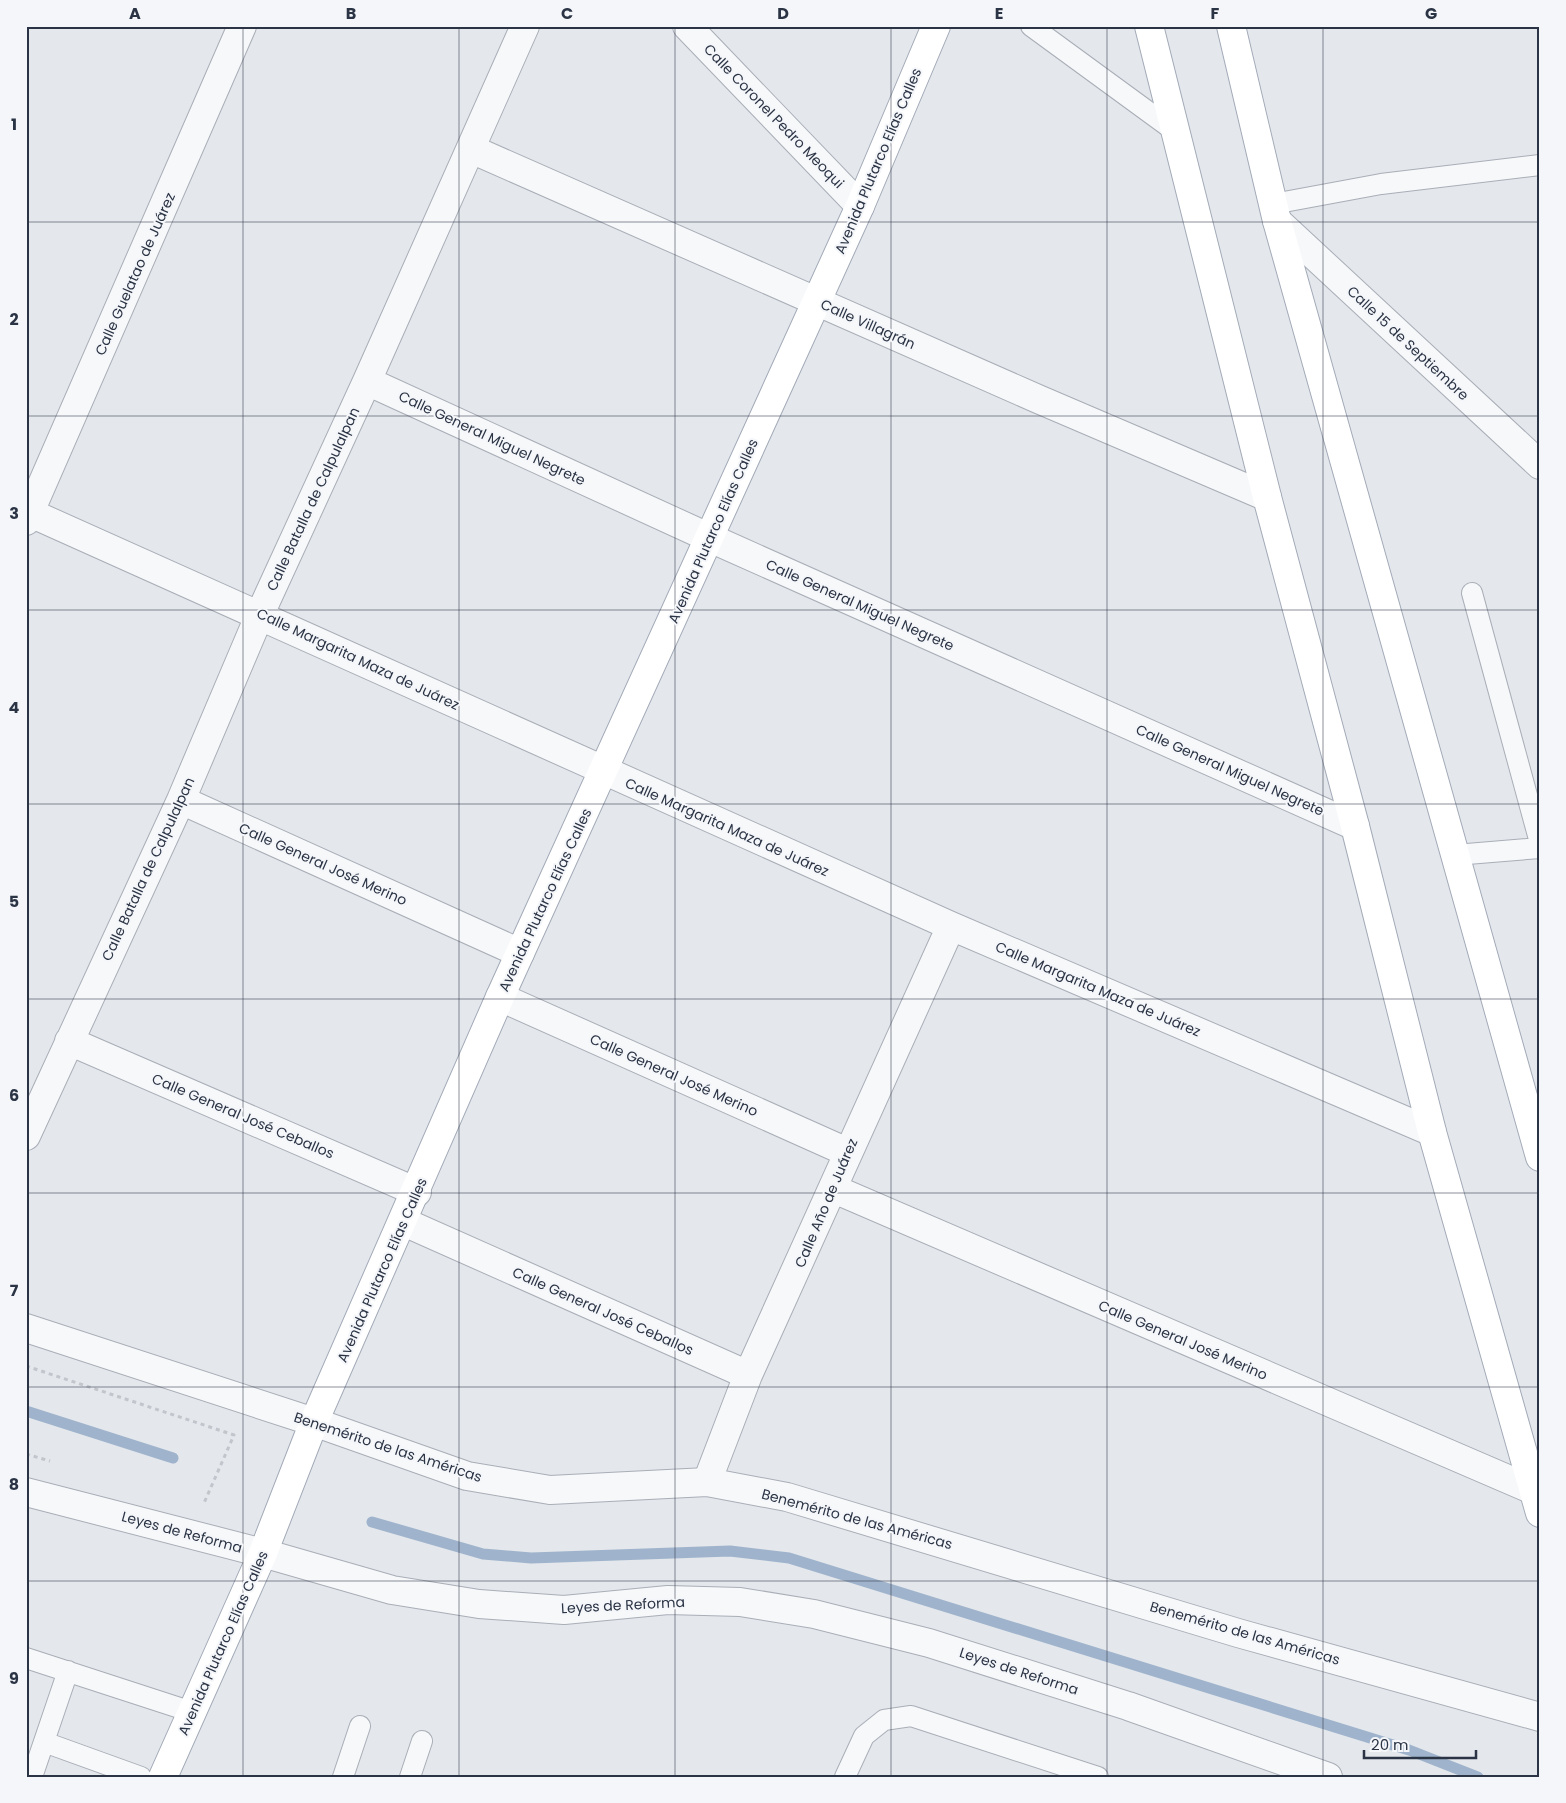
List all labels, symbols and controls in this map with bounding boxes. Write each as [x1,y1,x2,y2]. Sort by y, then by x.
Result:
text: A [129,2,141,25]
text: B [346,2,356,25]
text: C [561,2,573,25]
text: D [777,2,789,25]
text: E [995,2,1003,25]
text: F [1211,2,1220,25]
text: G [1425,2,1437,25]
street label: Calle Coronel Pedro Meoqui [699,39,849,193]
street label: Avenida Plutarco Elías Calles [830,65,926,257]
text: 1 [11,113,17,136]
street label: Calle Guelatao de Juárez [90,189,180,359]
street label: Calle 15 de Septiembre [1343,281,1474,405]
street label: Calle Villagrán [817,294,919,354]
text: 2 [9,308,19,331]
street label: Calle General Miguel Negrete [395,386,589,490]
street label: Calle Batalla de Calpulalpan [262,404,364,594]
street label: Avenida Plutarco Elías Calles [663,435,763,627]
text: 3 [9,502,19,525]
street label: Calle General Miguel Negrete [763,554,958,656]
street label: Calle Margarita Maza de Juárez [253,603,463,715]
text: 4 [9,696,20,719]
street label: Calle General Miguel Negrete [1133,719,1328,821]
street label: Calle Margarita Maza de Juárez [622,773,832,881]
street label: Calle Batalla de Calpulalpan [97,774,199,964]
street label: Avenida Plutarco Elías Calles [494,805,596,995]
street label: Calle General José Merino [236,818,410,910]
text: 5 [9,890,19,913]
street label: Calle Margarita Maza de Juárez [992,937,1204,1041]
street label: Calle General José Merino [587,1029,761,1121]
street label: Calle General José Ceballos [149,1068,337,1164]
text: 6 [9,1084,19,1107]
street label: Calle Año de Juárez [790,1135,862,1271]
street label: Avenida Plutarco Elías Calles [332,1174,432,1366]
street label: Calle General José Ceballos [509,1262,697,1360]
text: 7 [10,1279,19,1302]
street label: Calle General José Merino [1095,1295,1271,1385]
street label: Benemérito de las Américas [291,1407,485,1487]
text: 8 [9,1473,19,1496]
street label: Benemérito de las Américas [759,1484,955,1554]
street label: Leyes de Reforma [119,1506,245,1558]
street label: Avenida Plutarco Elías Calles [173,1547,273,1739]
street label: Leyes de Reforma [561,1592,685,1618]
street label: Benemérito de las Américas [1148,1596,1342,1670]
street label: Leyes de Reforma [957,1642,1081,1700]
text: 9 [9,1667,19,1690]
scale bar [1364,1728,1476,1760]
text: 20 m [1371,1734,1409,1755]

